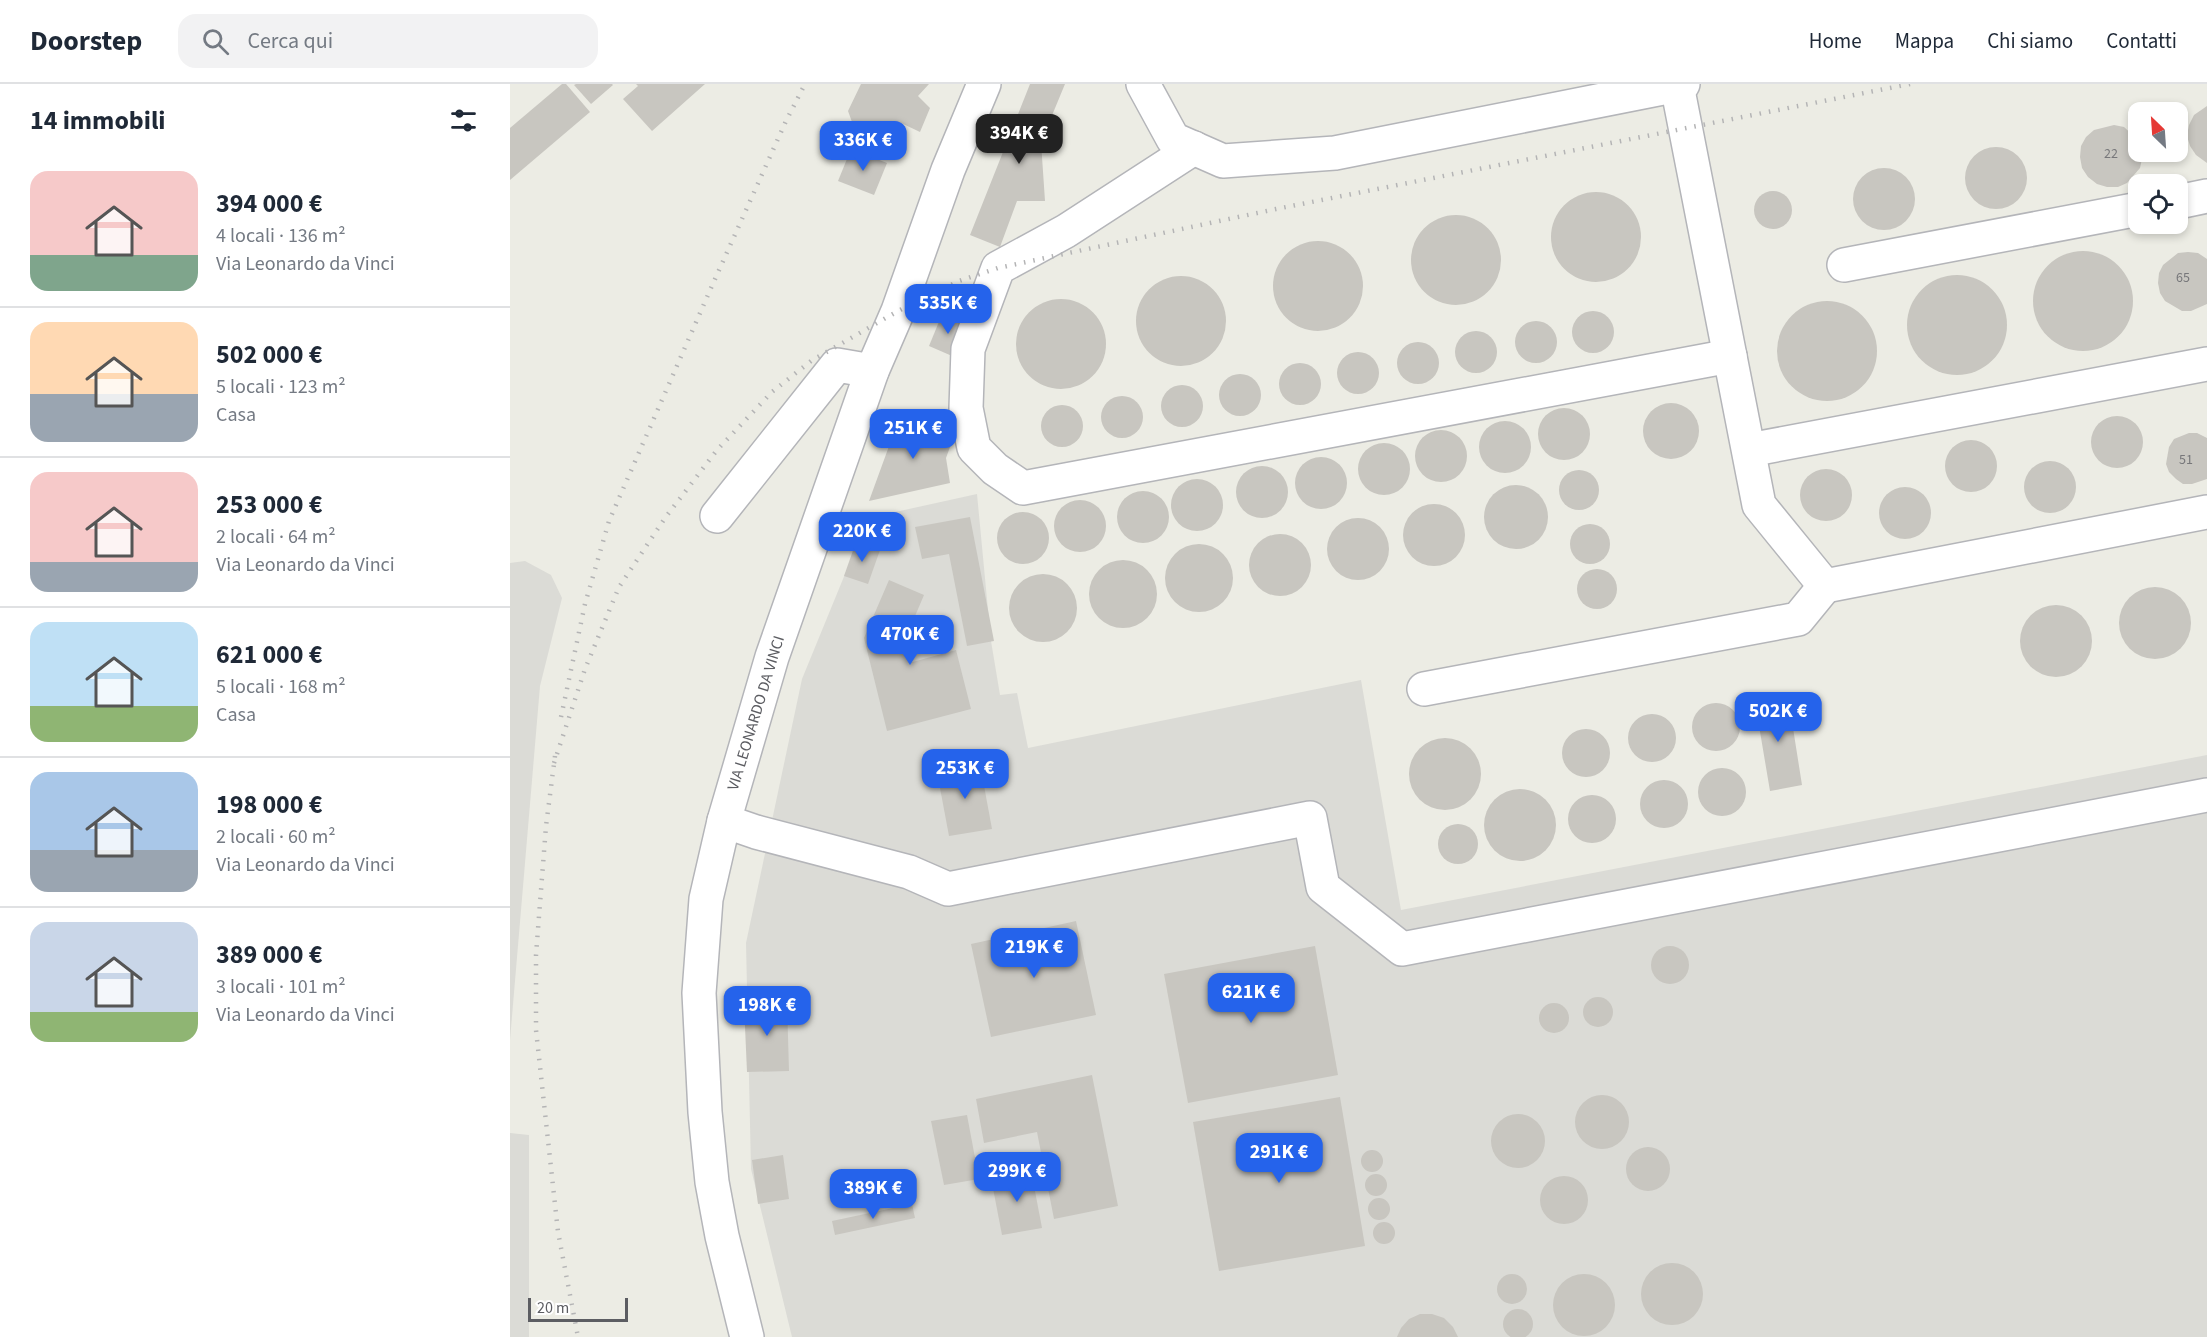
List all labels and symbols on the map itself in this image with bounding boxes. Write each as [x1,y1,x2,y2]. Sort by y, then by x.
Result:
north arrow [2128,102,2188,162]
pin: 394K € [970,114,1068,165]
pin: 336K € [814,121,912,172]
house number: 22 [2104,144,2118,164]
house number: 65 [2176,268,2190,288]
pin: 535K € [899,284,997,335]
pin: 251K € [864,409,962,460]
house number: 51 [2179,450,2193,470]
pin: 220K € [813,512,911,563]
pin: 470K € [861,615,959,666]
street label: VIA LEONARDO DA VINCI [722,633,790,793]
pin: 502K € [1729,692,1827,743]
pin: 253K € [916,749,1014,800]
pin: 219K € [985,928,1083,979]
pin: 621K € [1202,973,1300,1024]
pin: 198K € [718,986,816,1037]
pin: 291K € [1230,1133,1328,1184]
pin: 299K € [968,1152,1066,1203]
pin: 389K € [824,1169,922,1220]
scale bar [528,1295,628,1322]

